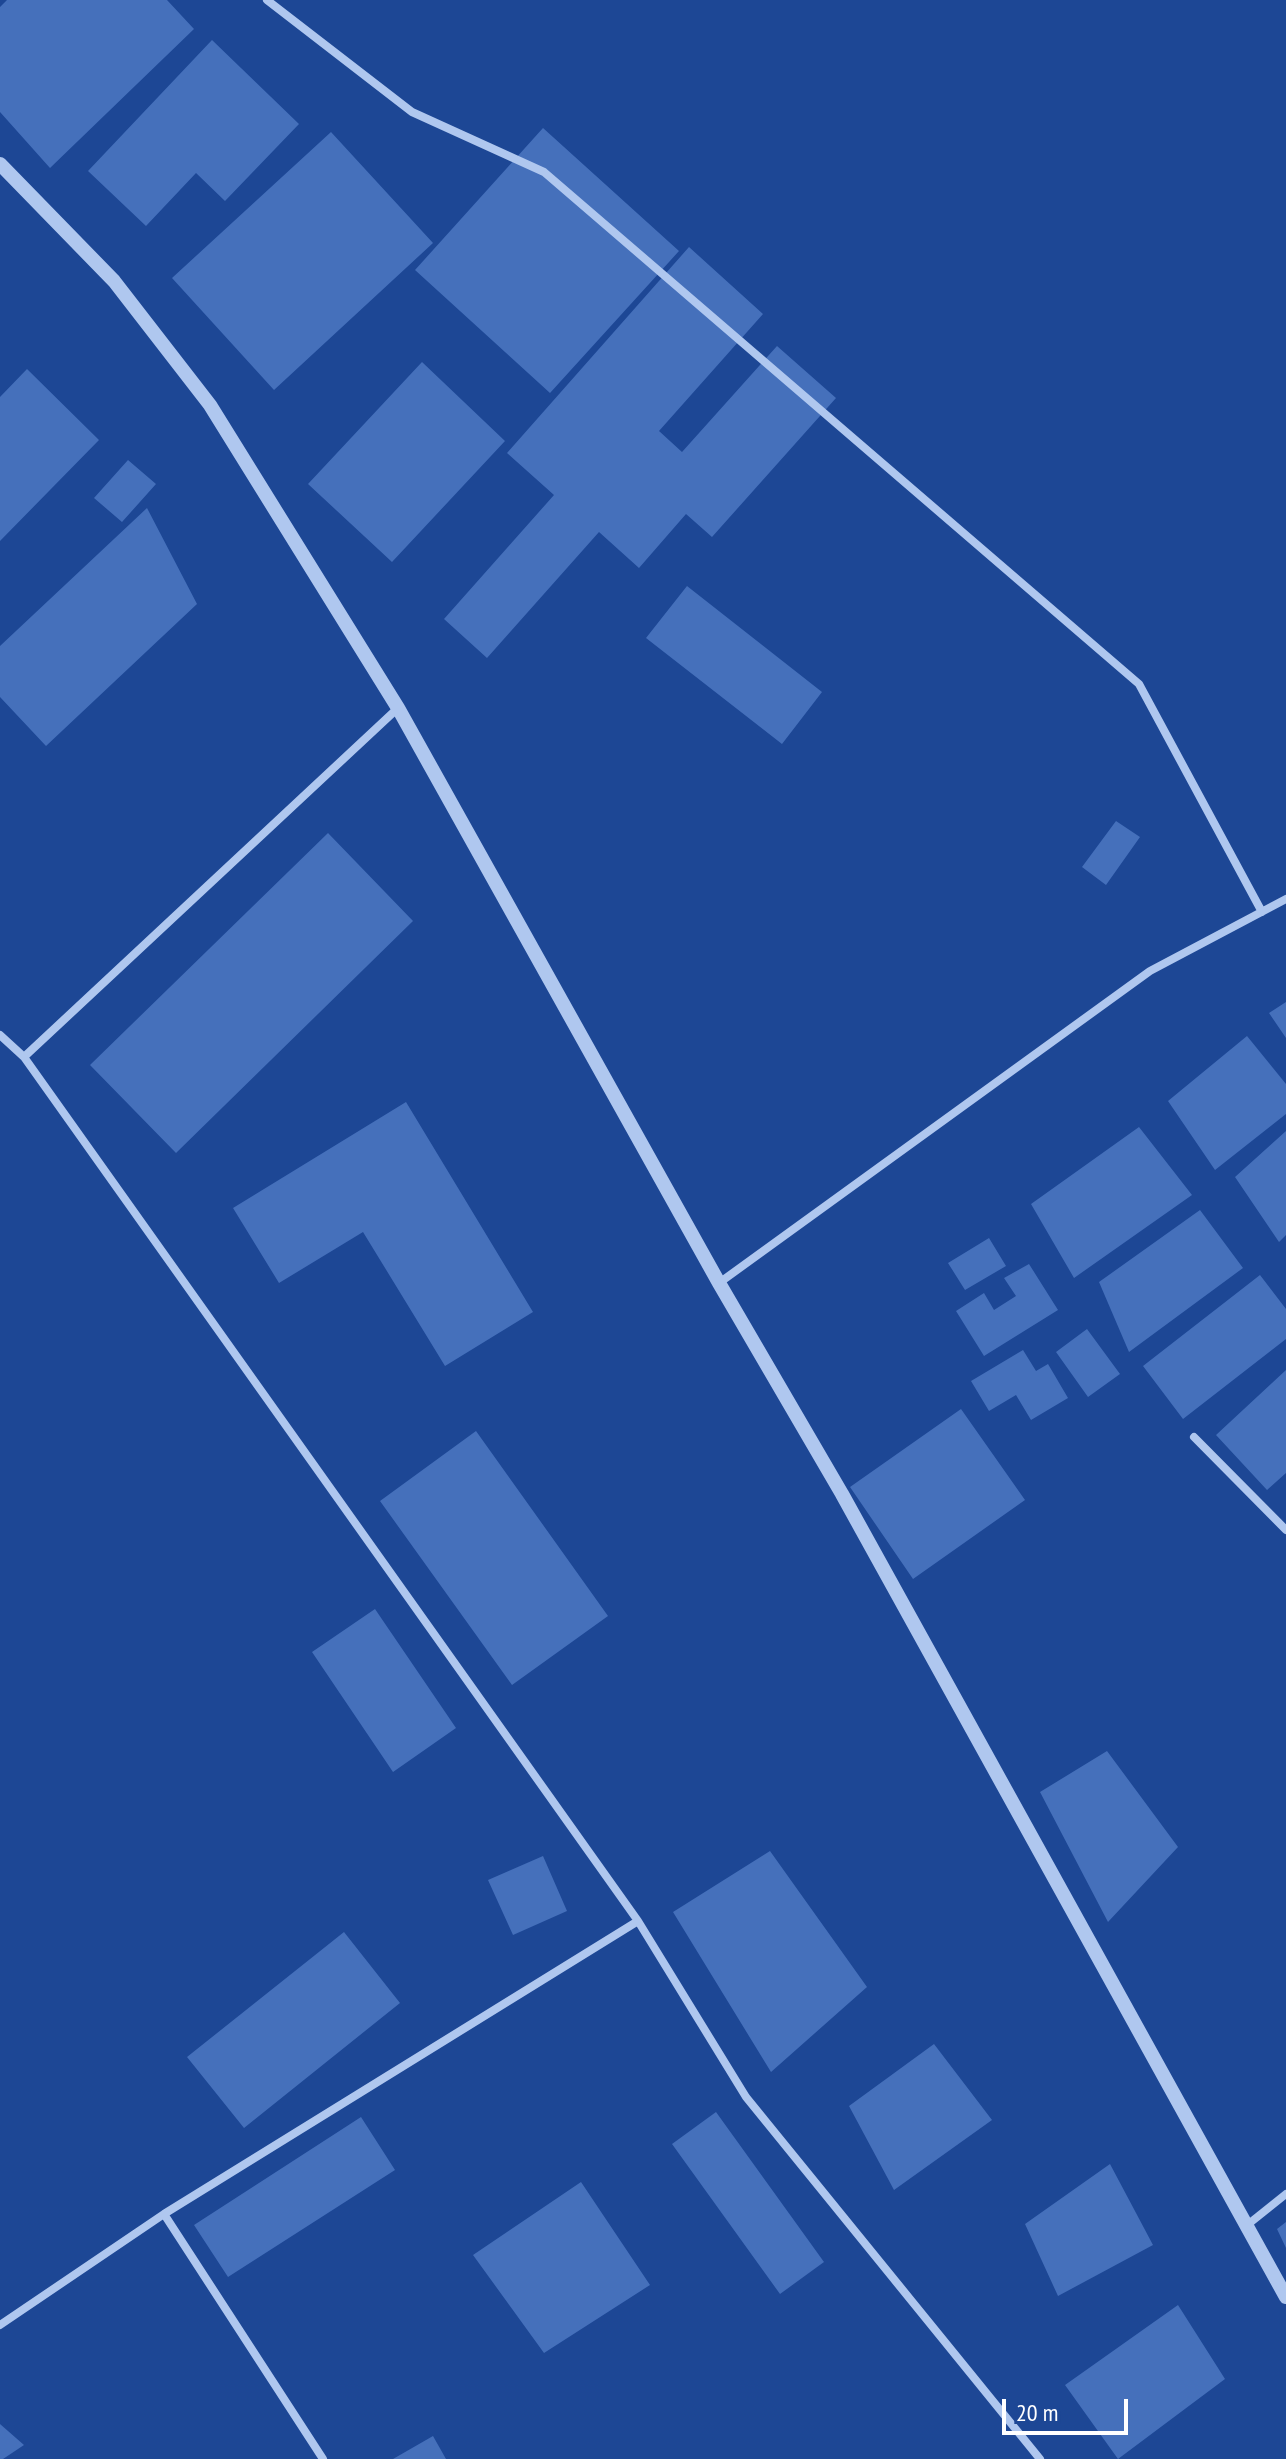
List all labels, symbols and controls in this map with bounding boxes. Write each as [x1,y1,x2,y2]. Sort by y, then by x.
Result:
scale bar [1006,2383,1132,2433]
text: 20 m [1016,2397,1058,2428]

